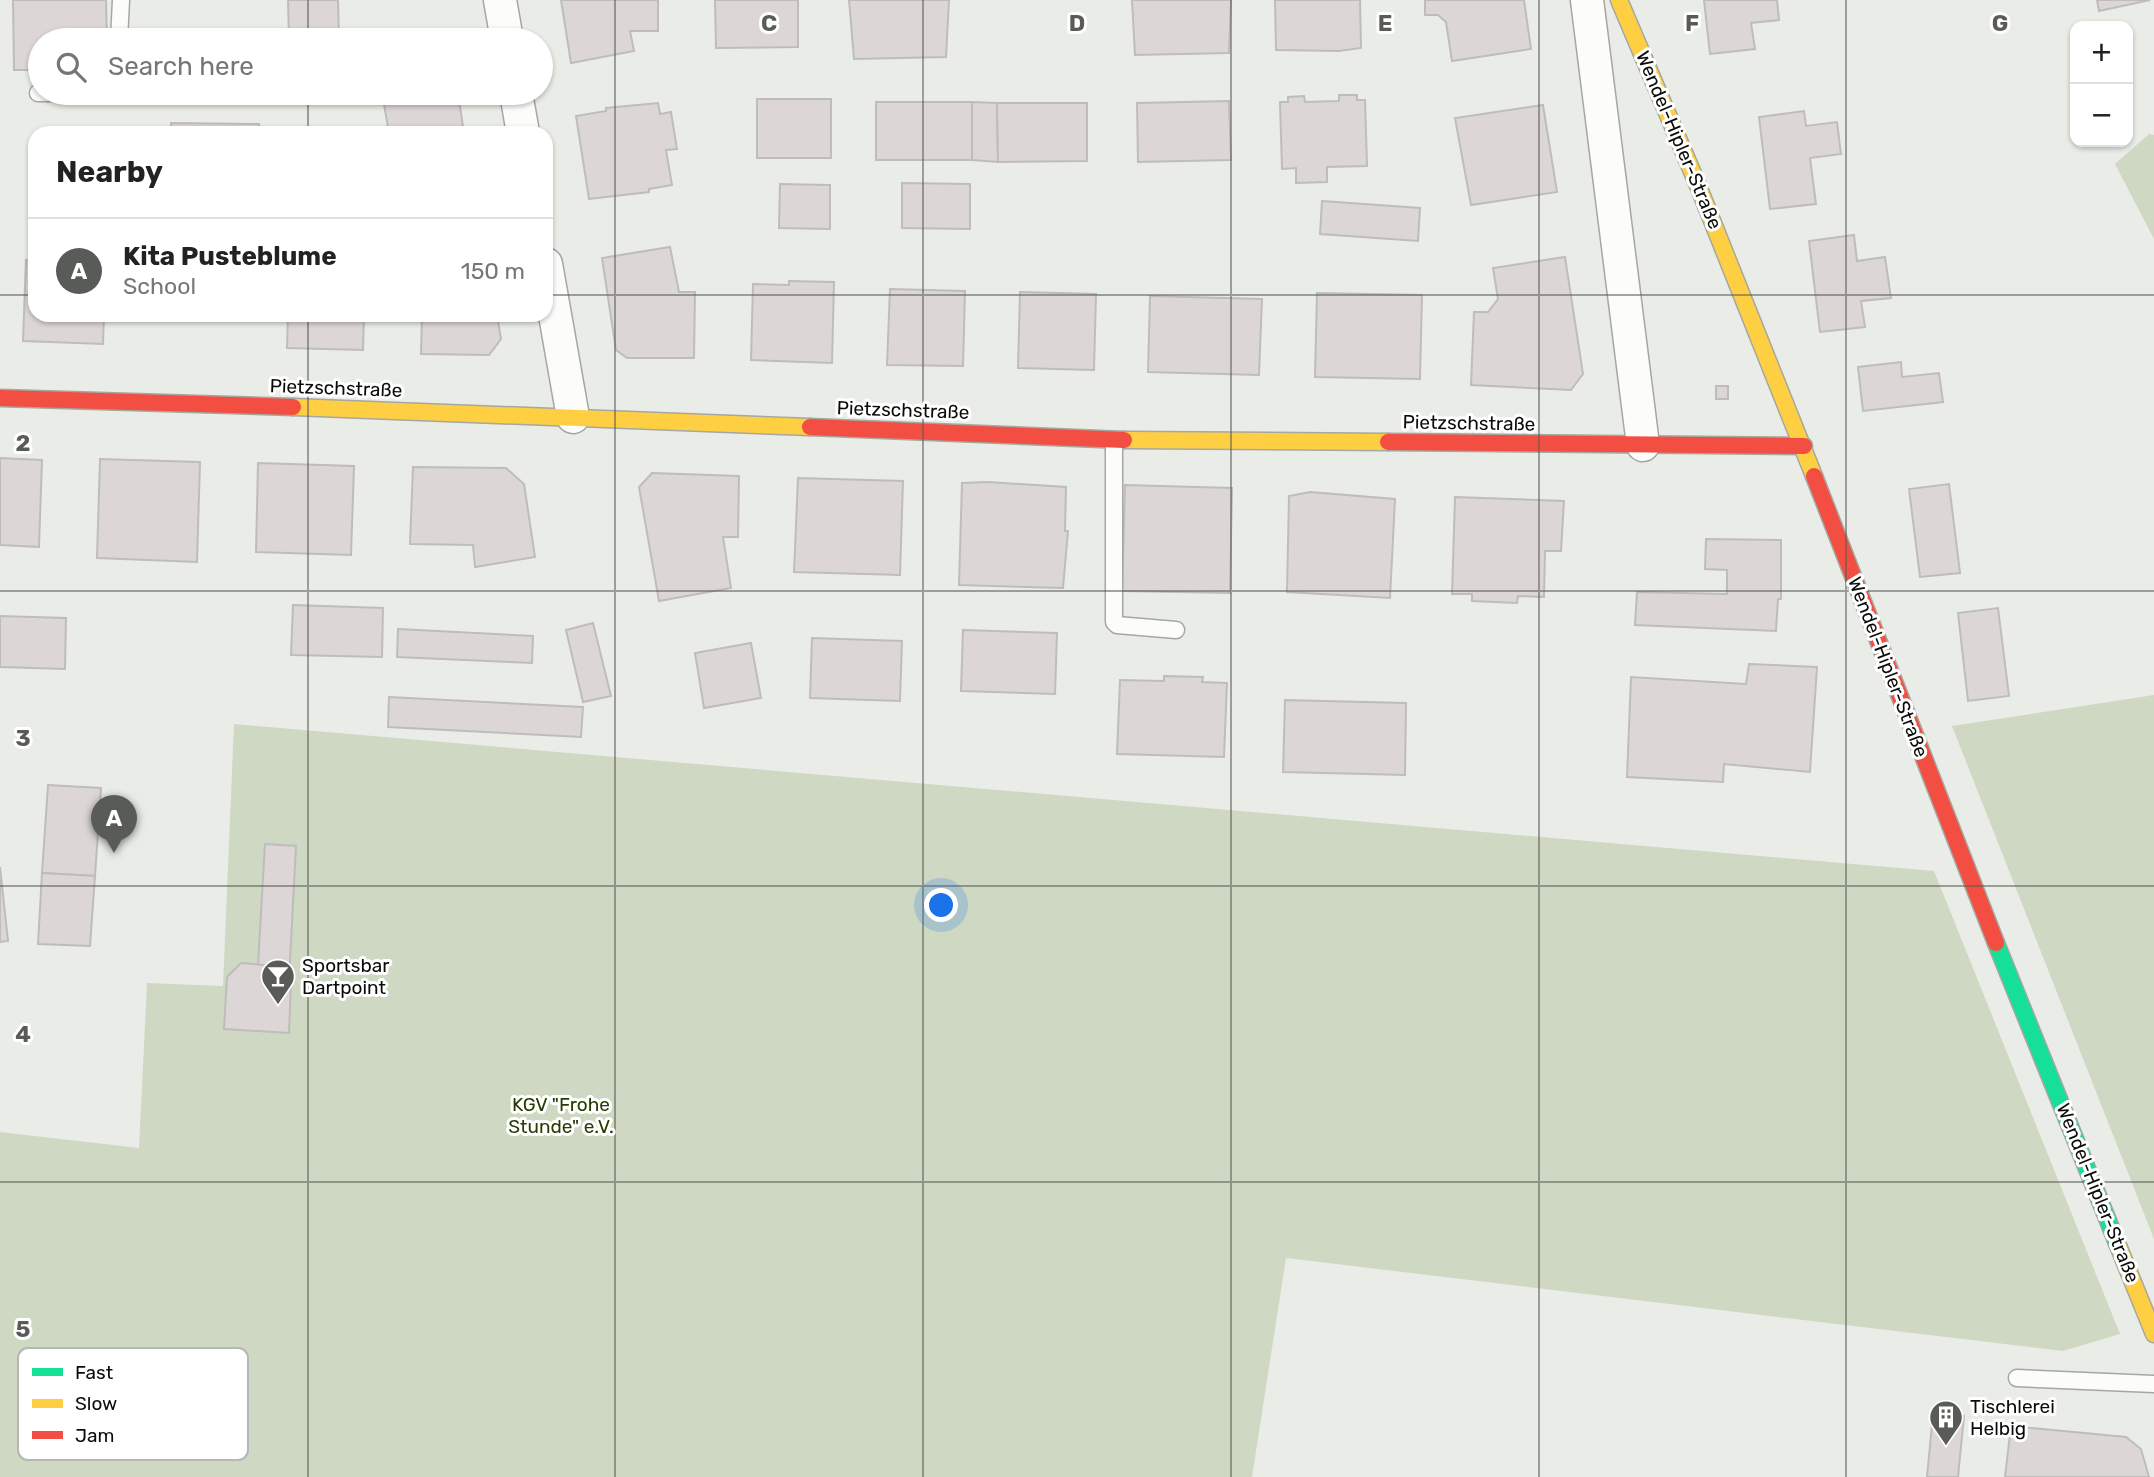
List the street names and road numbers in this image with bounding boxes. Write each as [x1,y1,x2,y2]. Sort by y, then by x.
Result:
street label: Wendel-Hipler-Straße [1631,47,1727,233]
street label: Pietzschstraße [269,374,403,402]
street label: Pietzschstraße [836,396,970,424]
street label: Pietzschstraße [1402,410,1536,436]
street label: Wendel-Hipler-Straße [1843,574,1933,760]
street label: Wendel-Hipler-Straße [2052,1100,2144,1286]

